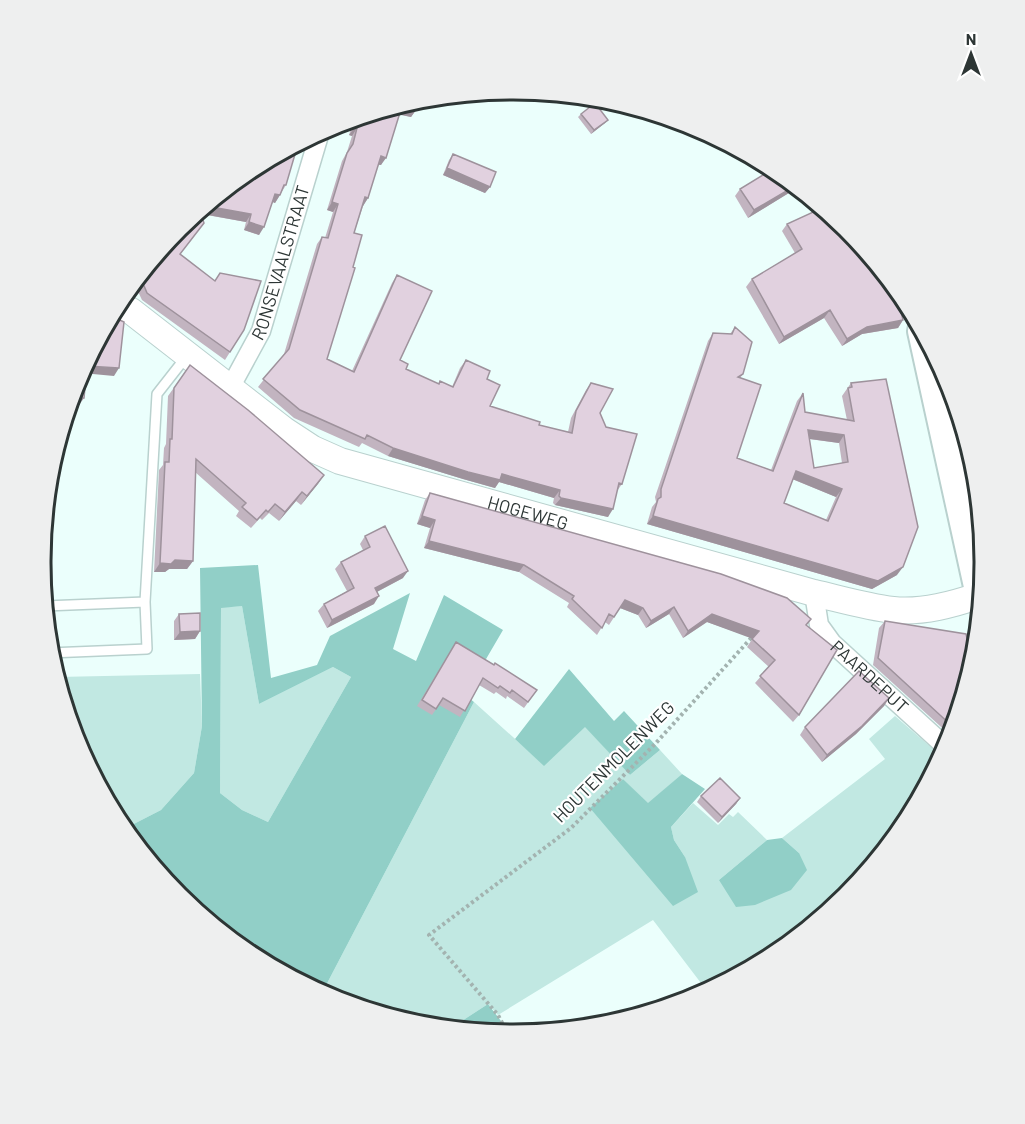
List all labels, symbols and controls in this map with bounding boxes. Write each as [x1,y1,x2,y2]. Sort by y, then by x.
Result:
north arrow [941,24,1001,84]
text: N [966,29,976,48]
street label: RONSEVAALSTRAAT [246,183,314,344]
street label: HOGEWEG [485,491,571,534]
street label: PAARDEPUT [826,635,913,717]
street label: HOUTENMOLENWEG [548,696,679,827]

